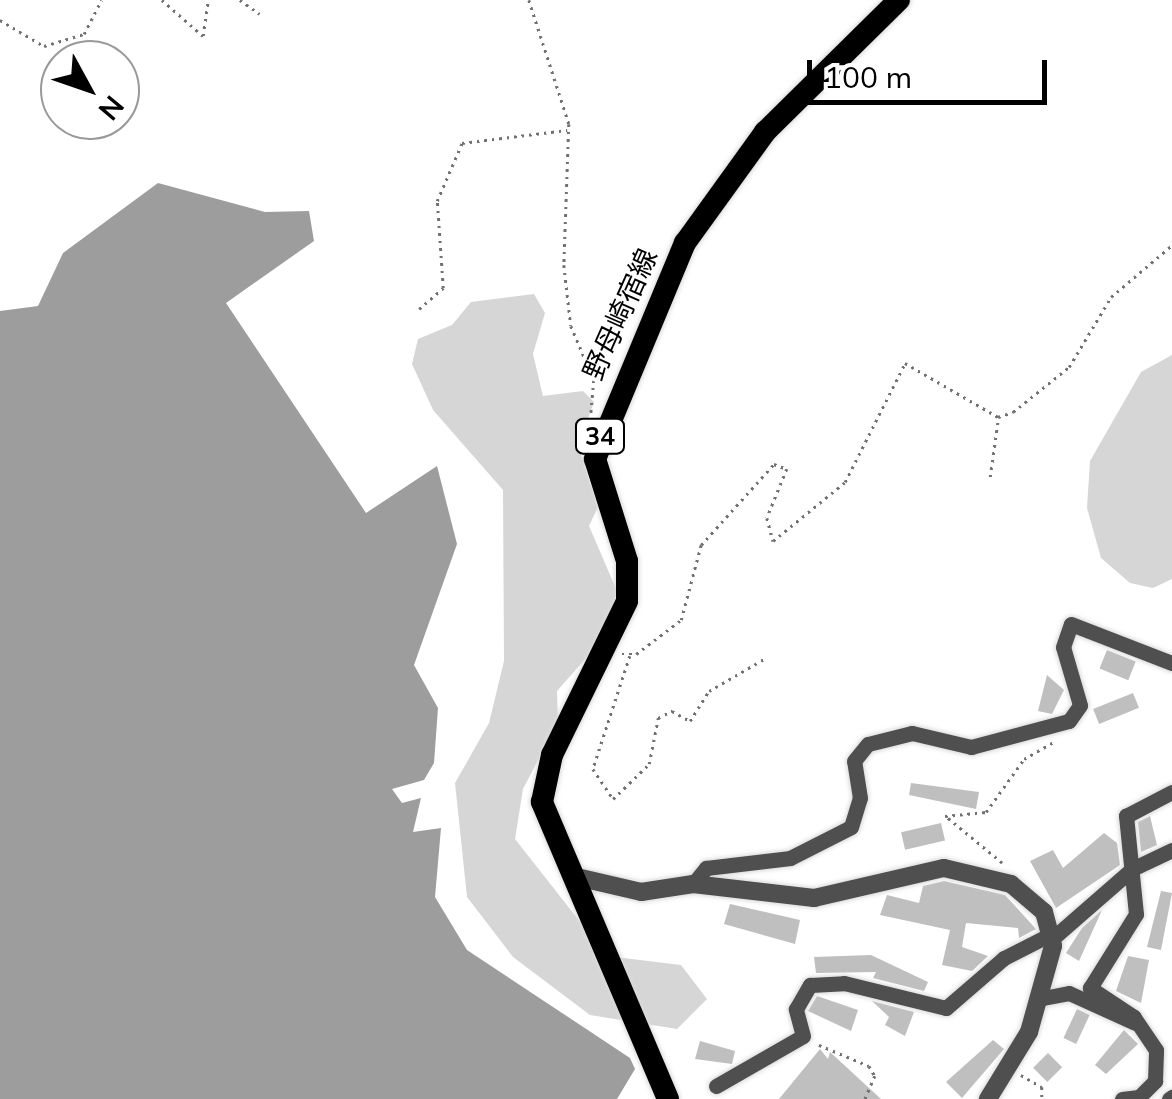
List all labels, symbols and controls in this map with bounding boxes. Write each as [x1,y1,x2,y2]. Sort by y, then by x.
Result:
north arrow [40,40,140,140]
scale bar [812,40,1052,102]
text: 100 m [824,58,912,96]
text: N [92,89,132,128]
street label: 野母崎宿線 [576,243,664,385]
road number: 34 [575,416,625,456]

